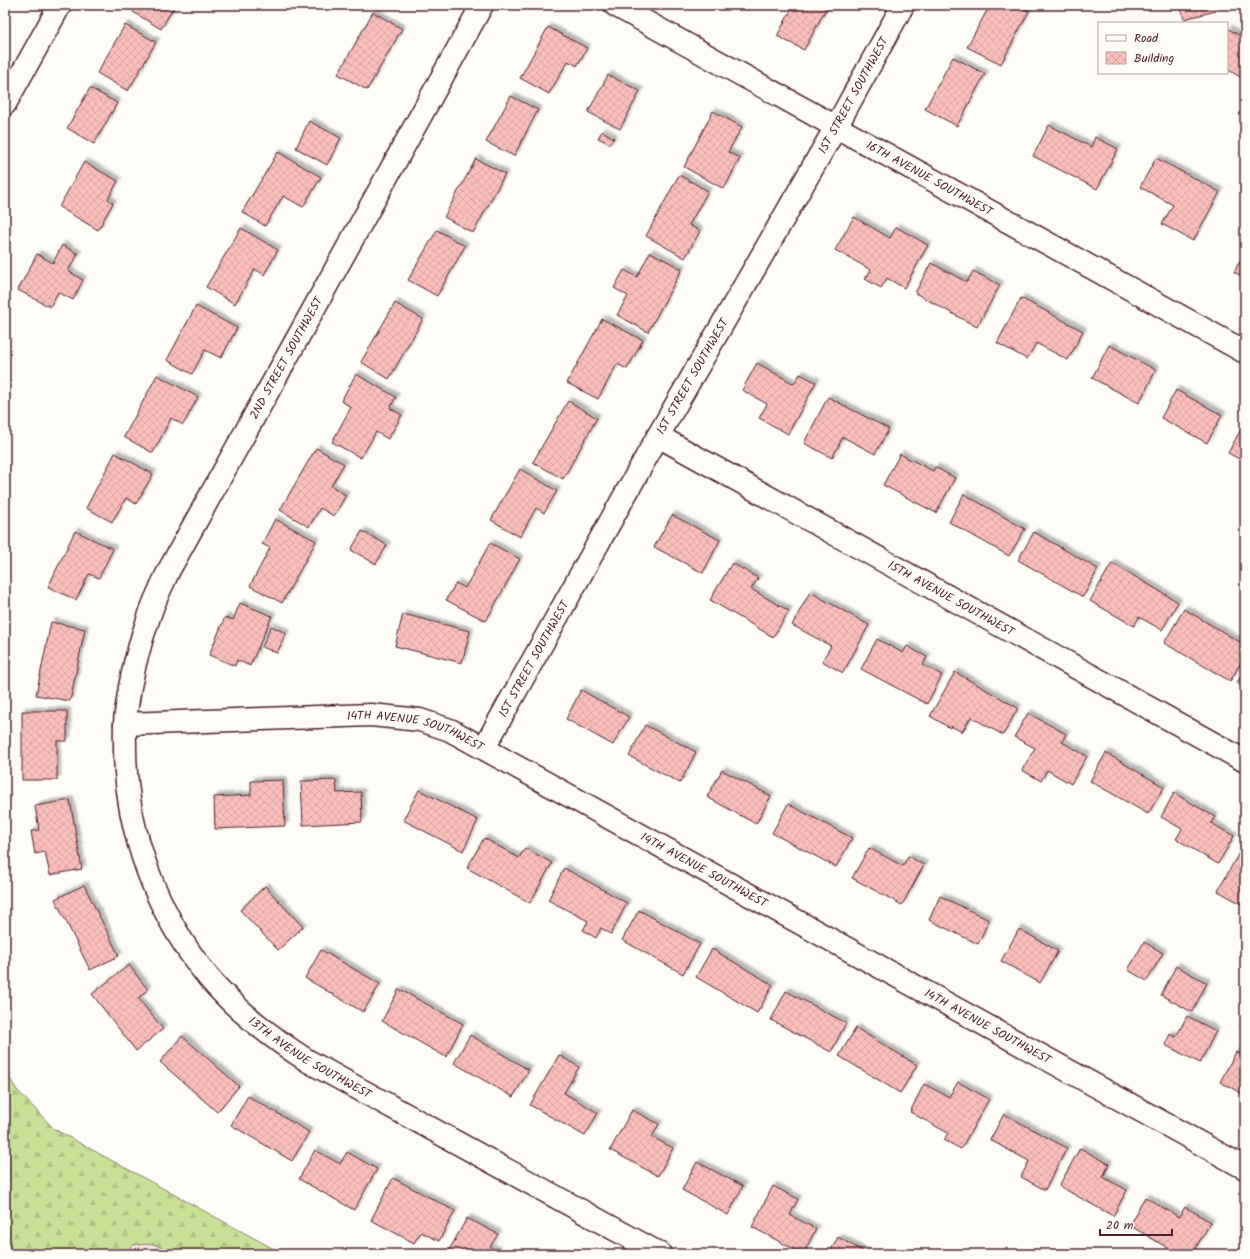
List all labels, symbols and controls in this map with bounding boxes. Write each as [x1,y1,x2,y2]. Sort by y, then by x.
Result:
legend [1098,22,1228,74]
text: Road [1134,29,1159,48]
street label: 1ST STREET SOUTHWEST [814,32,894,157]
text: Building [1134,49,1174,68]
street label: 16TH AVENUE SOUTHWEST [862,136,997,222]
street label: 2ND STREET SOUTHWEST [245,292,329,423]
street label: 1ST STREET SOUTHWEST [652,314,734,438]
street label: 15TH AVENUE SOUTHWEST [884,556,1019,642]
street label: 1ST STREET SOUTHWEST [494,596,575,721]
street label: 14TH AVENUE SOUTHWEST [346,706,488,757]
street label: 14TH AVENUE SOUTHWEST [637,828,772,914]
street label: 14TH AVENUE SOUTHWEST [921,984,1056,1070]
street label: 13TH AVENUE SOUTHWEST [244,1012,376,1105]
scale bar [1100,1211,1172,1237]
text: 20 m [1106,1216,1134,1235]

